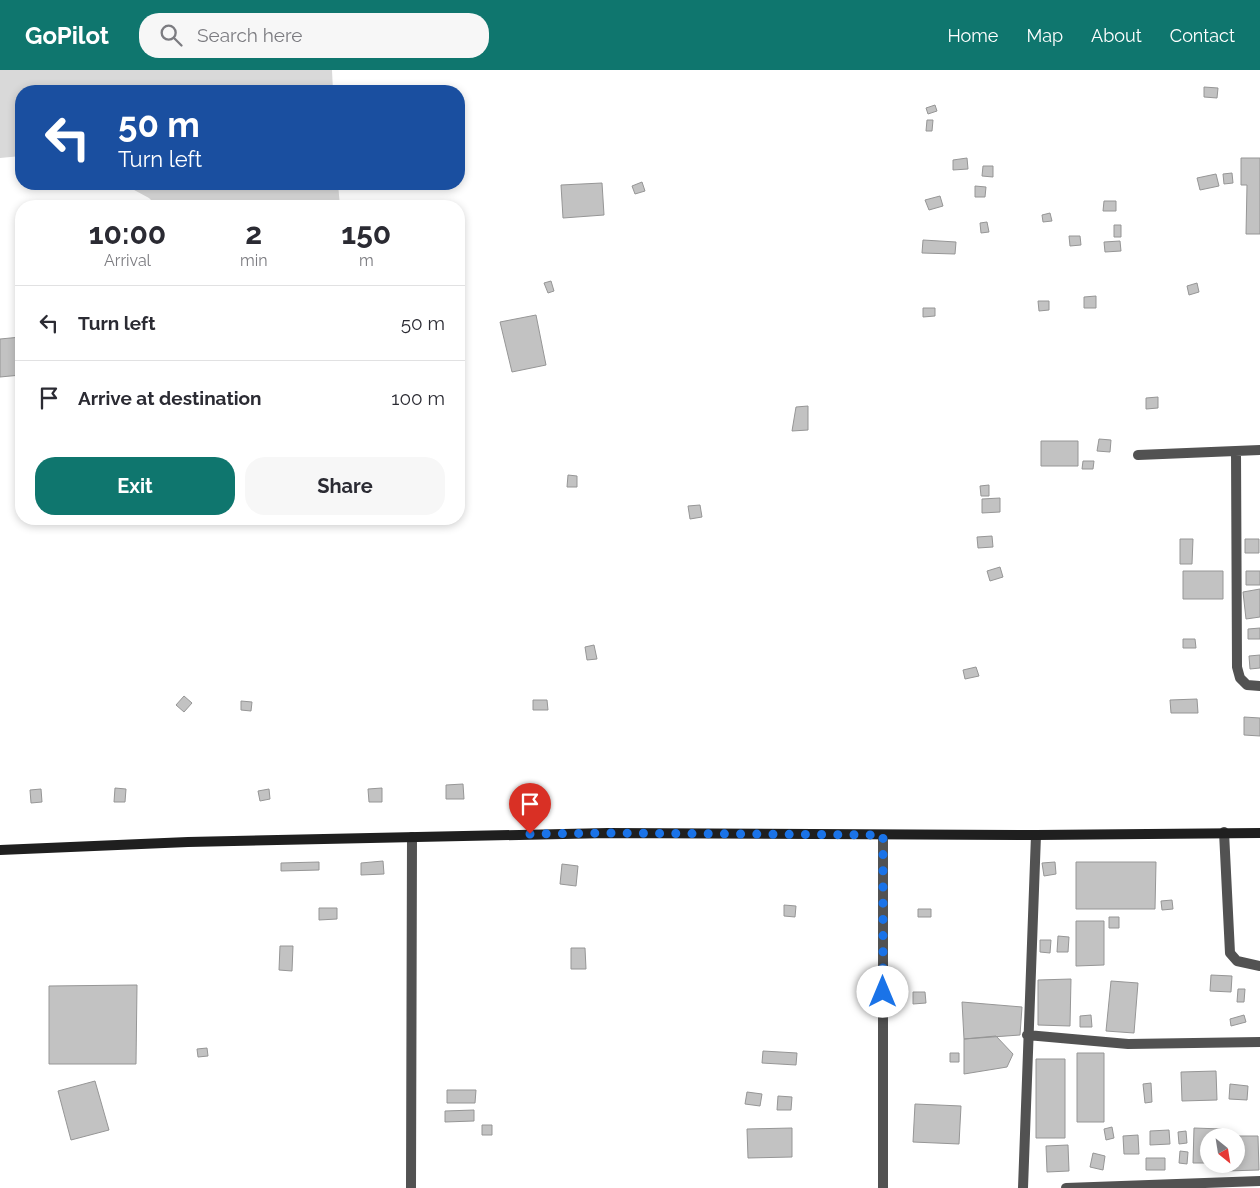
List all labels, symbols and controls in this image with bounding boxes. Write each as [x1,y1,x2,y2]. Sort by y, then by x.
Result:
search box [139,13,489,58]
text: GoPilot [25,21,109,50]
icon: search [157,21,185,49]
text: Search here [197,24,303,46]
text: Home [947,25,998,46]
text: Map [1026,25,1063,46]
text: About [1091,25,1142,46]
text: Contact [1170,25,1235,46]
text: 50 m [118,104,200,145]
icon: left [35,105,100,170]
text: Turn left [118,146,202,172]
text: 10:00 [89,216,166,251]
text: 2 [245,216,262,251]
text: 150 [341,216,391,251]
text: Arrival [104,251,151,270]
text: min [240,251,268,270]
text: m [359,251,374,270]
icon: left [35,309,63,337]
text: Turn left [78,312,155,334]
text: 50 m [401,312,445,334]
icon: arrive [35,384,63,412]
text: Arrive at destination [78,387,262,409]
text: 100 m [391,387,445,409]
button: Exit [35,457,235,515]
button: Share [245,457,445,515]
pin [509,783,551,834]
icon: arrive [516,790,544,818]
position arrow [856,965,908,1017]
north arrow [1200,1128,1245,1172]
map controls [1200,1128,1245,1173]

